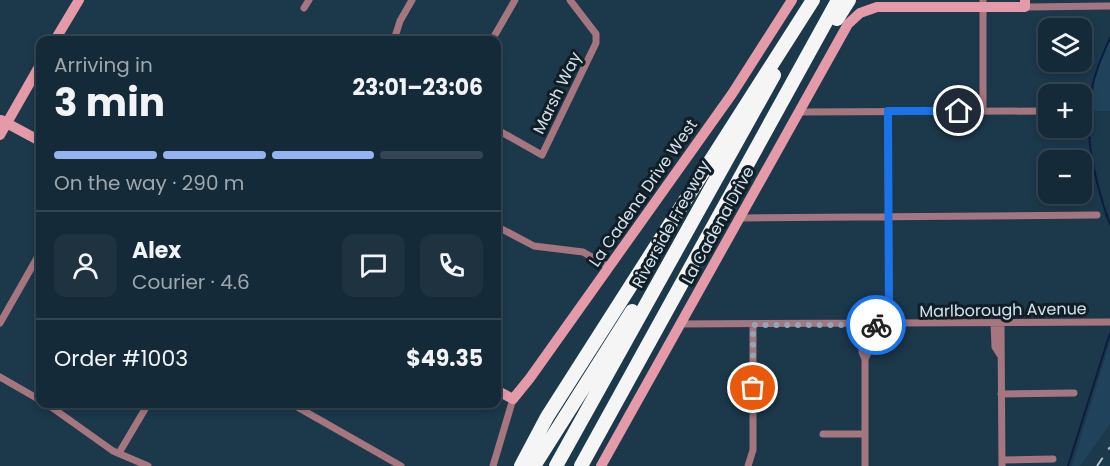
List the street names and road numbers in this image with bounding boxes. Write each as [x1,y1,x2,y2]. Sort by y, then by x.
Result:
street label: Marsh Way [527,48,587,138]
street label: La Cadena Drive West [583,114,703,271]
street label: Riverside Freeway [626,156,716,292]
street label: La Cadena Drive [676,162,760,288]
street label: Marlborough Avenue [919,297,1087,323]

